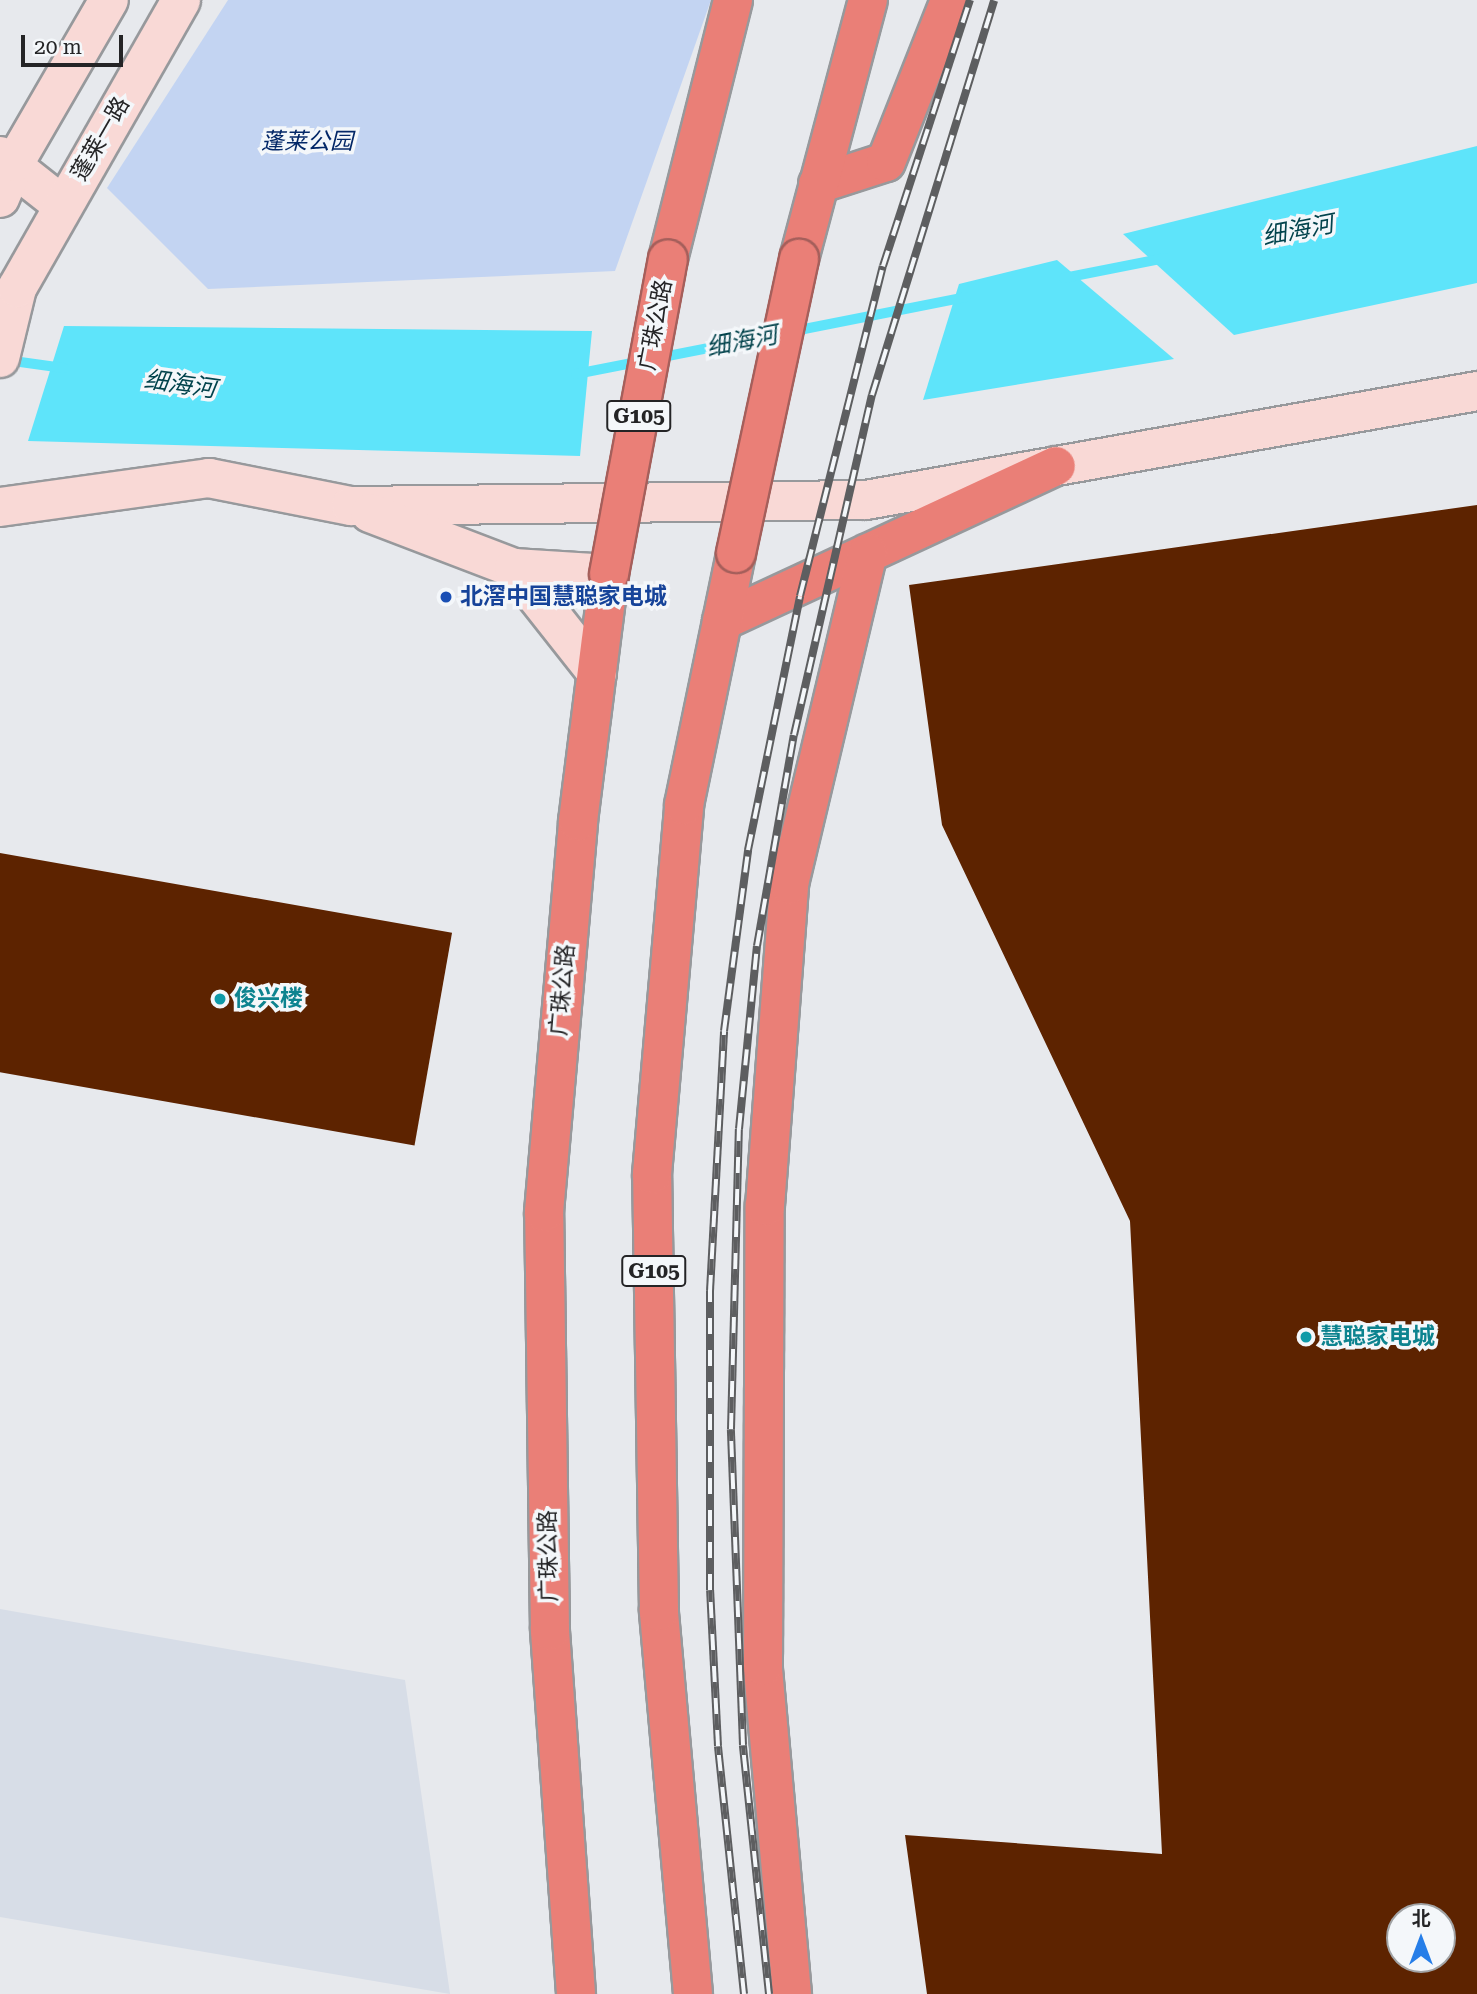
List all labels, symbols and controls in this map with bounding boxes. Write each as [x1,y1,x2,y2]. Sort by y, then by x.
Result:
scale bar [24,21,126,65]
text: 20 m [34,35,82,59]
street label: 蓬莱一路 [66,92,136,186]
park label: 蓬莱公园 [261,128,353,156]
water label: 细海河 [1260,210,1336,252]
street label: 广珠公路 [634,277,678,373]
water label: 细海河 [704,321,780,363]
water label: 细海河 [142,366,218,404]
road number: G105 [606,398,672,434]
place label: 北滘中国慧聪家电城 [460,583,667,611]
marker: 北滘中国慧聪家电城 [438,589,454,605]
street label: 广珠公路 [545,943,581,1037]
place label: 俊兴楼 [234,985,303,1013]
marker: 俊兴楼 [212,991,228,1007]
road number: G105 [621,1254,687,1288]
place label: 慧聪家电城 [1320,1323,1435,1351]
marker: 慧聪家电城 [1298,1329,1314,1345]
street label: 广珠公路 [534,1510,564,1602]
north arrow [1386,1903,1456,1973]
text: 北 [1411,1907,1431,1930]

